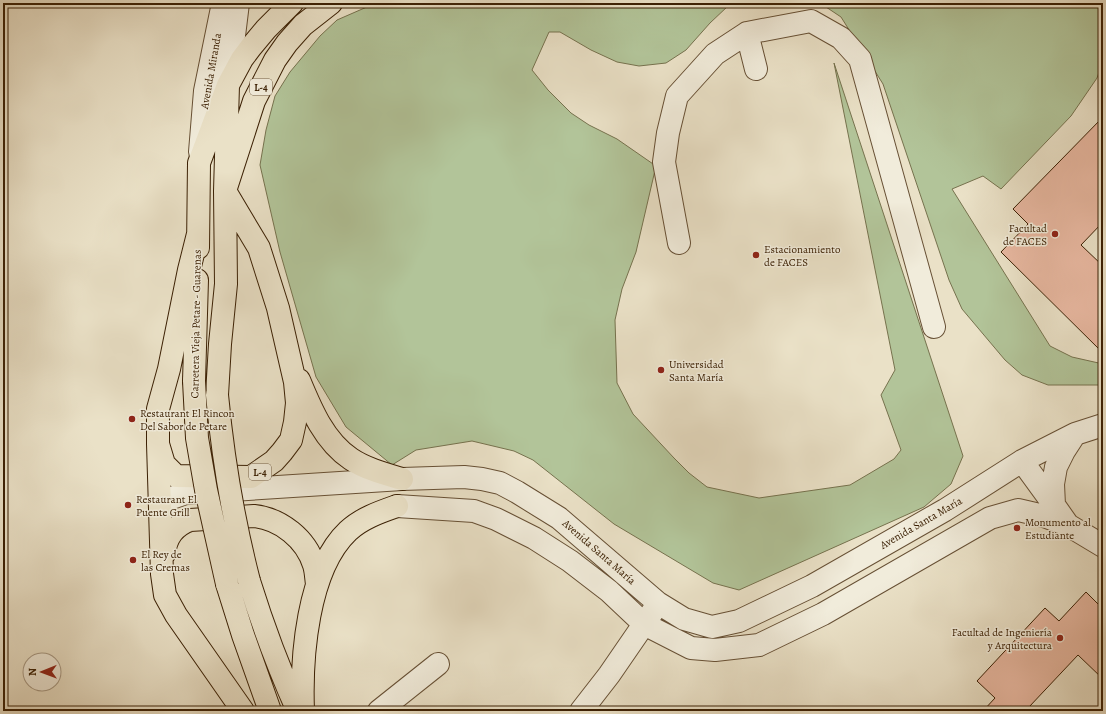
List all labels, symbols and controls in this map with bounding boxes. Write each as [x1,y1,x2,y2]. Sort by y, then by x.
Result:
street label: Avenida Miranda [197,31,225,111]
road number: L-4 [250,79,272,95]
place label: Facultad de FACES [1003,221,1047,249]
marker: Facultad de FACES [1050,229,1060,239]
place label: Estacionamiento de FACES [764,242,841,270]
street label: Carretera Vieja Petare - Guarenas [187,249,205,399]
marker: Estacionamiento de FACES [751,250,761,260]
place label: Universidad Santa María [669,357,724,385]
marker: Universidad Santa María [656,365,666,375]
place label: Restaurant El Rincon Del Sabor de Petare [140,406,235,434]
marker: Restaurant El Rincon Del Sabor de Petare [127,414,137,424]
road number: L-4 [249,464,271,480]
place label: Restaurant El Puente Grill [136,492,197,520]
street label: Avenida Santa María [876,493,966,553]
marker: Restaurant El Puente Grill [123,500,133,510]
street label: Avenida Santa María [558,515,640,589]
place label: Monumento al Estudiante [1025,515,1091,543]
marker: Monumento al Estudiante [1012,523,1022,533]
place label: El Rey de las Cremas [141,547,190,575]
marker: El Rey de las Cremas [128,555,138,565]
place label: Facultad de Ingeniería y Arquitectura [952,625,1053,653]
marker: Facultad de Ingeniería y Arquitectura [1055,633,1065,643]
north arrow [22,652,62,692]
text: N [25,668,40,676]

